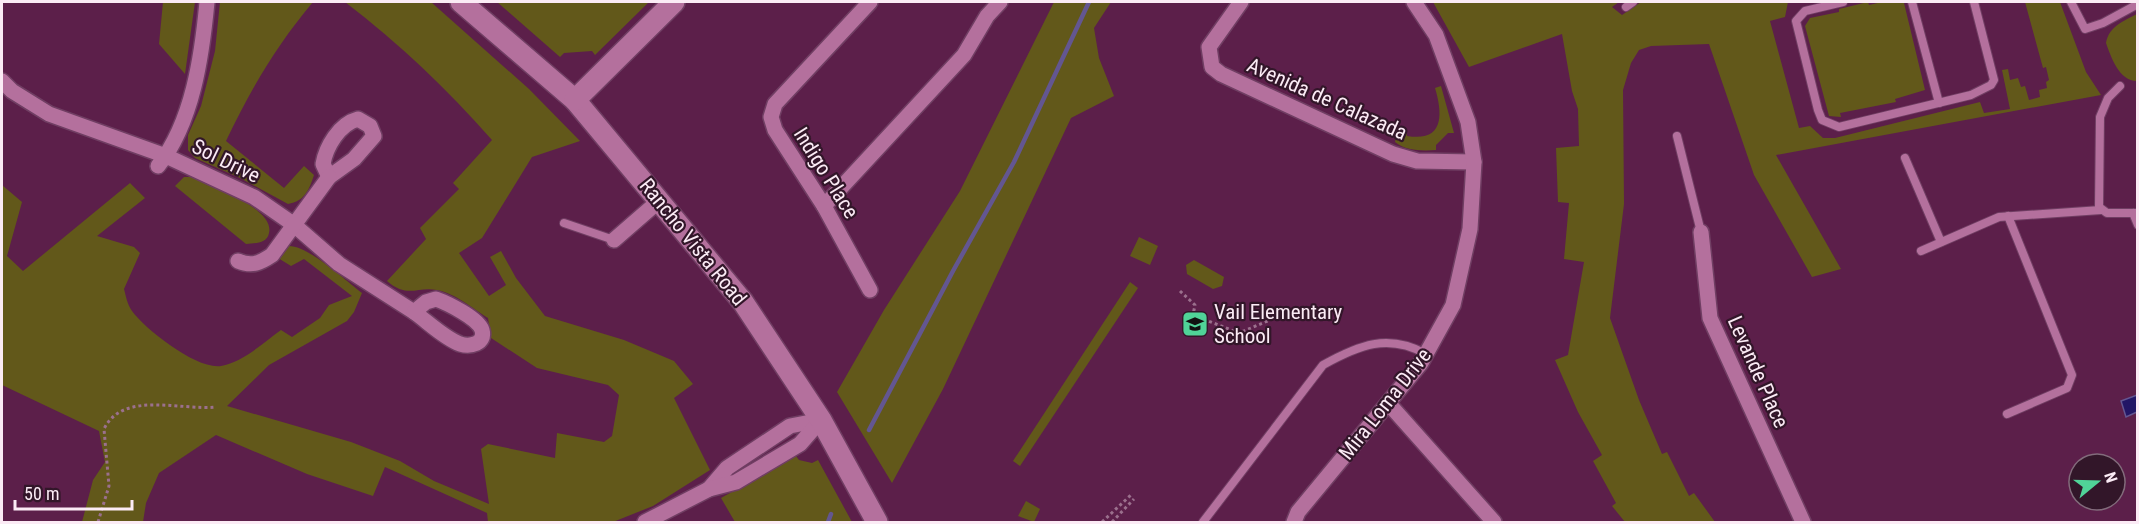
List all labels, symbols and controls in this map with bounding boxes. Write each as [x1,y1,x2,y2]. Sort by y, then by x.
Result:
street label: Avenida de Calazada [1243,53,1411,145]
street label: Indigo Place [789,123,863,223]
street label: Sol Drive [188,134,264,188]
street label: Rancho Vista Road [635,174,751,310]
place label: Vail Elementary School [1214,300,1343,348]
school or university icon: Vail Elementary School [1180,309,1210,339]
street label: Levande Place [1723,312,1793,432]
street label: Mira Loma Drive [1334,343,1436,464]
north arrow [2067,452,2127,512]
text: N [2100,470,2121,485]
scale bar [15,473,132,511]
text: 50 m [24,483,59,504]

